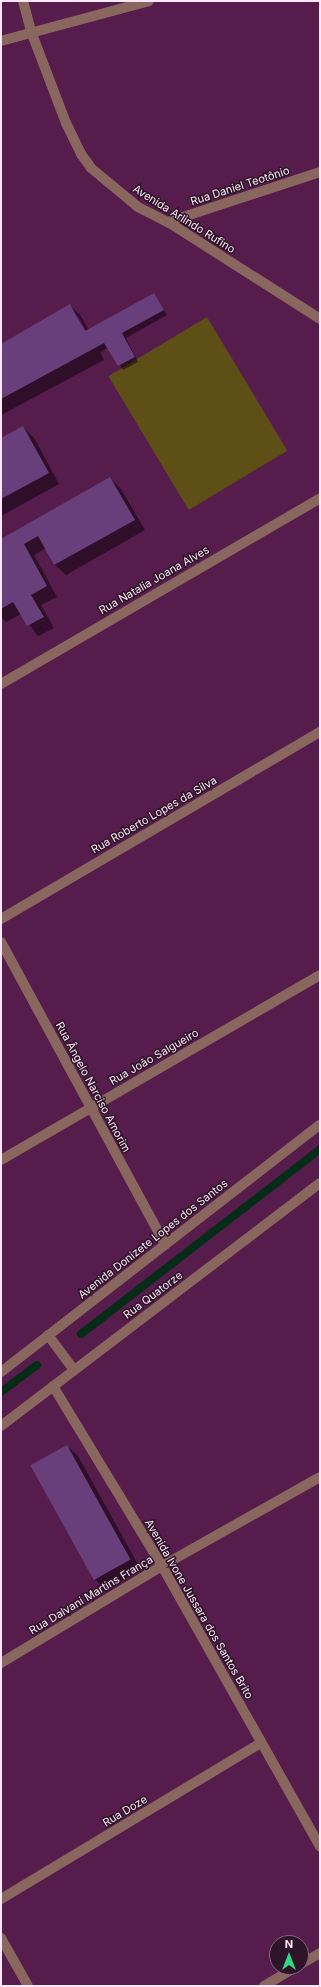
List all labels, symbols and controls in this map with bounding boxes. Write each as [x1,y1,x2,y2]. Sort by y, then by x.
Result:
street label: Rua Daniel Teotônio [189,164,291,208]
street label: Avenida Arlindo Rufino [130,182,238,256]
street label: Rua Natalia Joana Alves [97,543,211,617]
street label: Rua Roberto Lopes da Silva [89,774,219,856]
street label: Rua Ângelo Narciso Amorim [53,1020,133,1154]
street label: Rua João Salgueiro [107,1026,201,1088]
street label: Avenida Donizete Lopes dos Santos [76,1177,230,1301]
street label: Rua Quatorze [121,1269,185,1321]
street label: Avenida Ivone Jussara dos Santos Brito [142,1517,256,1701]
street label: Rua Dalvani Martins França [27,1553,155,1637]
street label: Rua Doze [100,1793,150,1829]
north arrow [269,1935,309,1975]
text: N [285,1937,293,1951]

